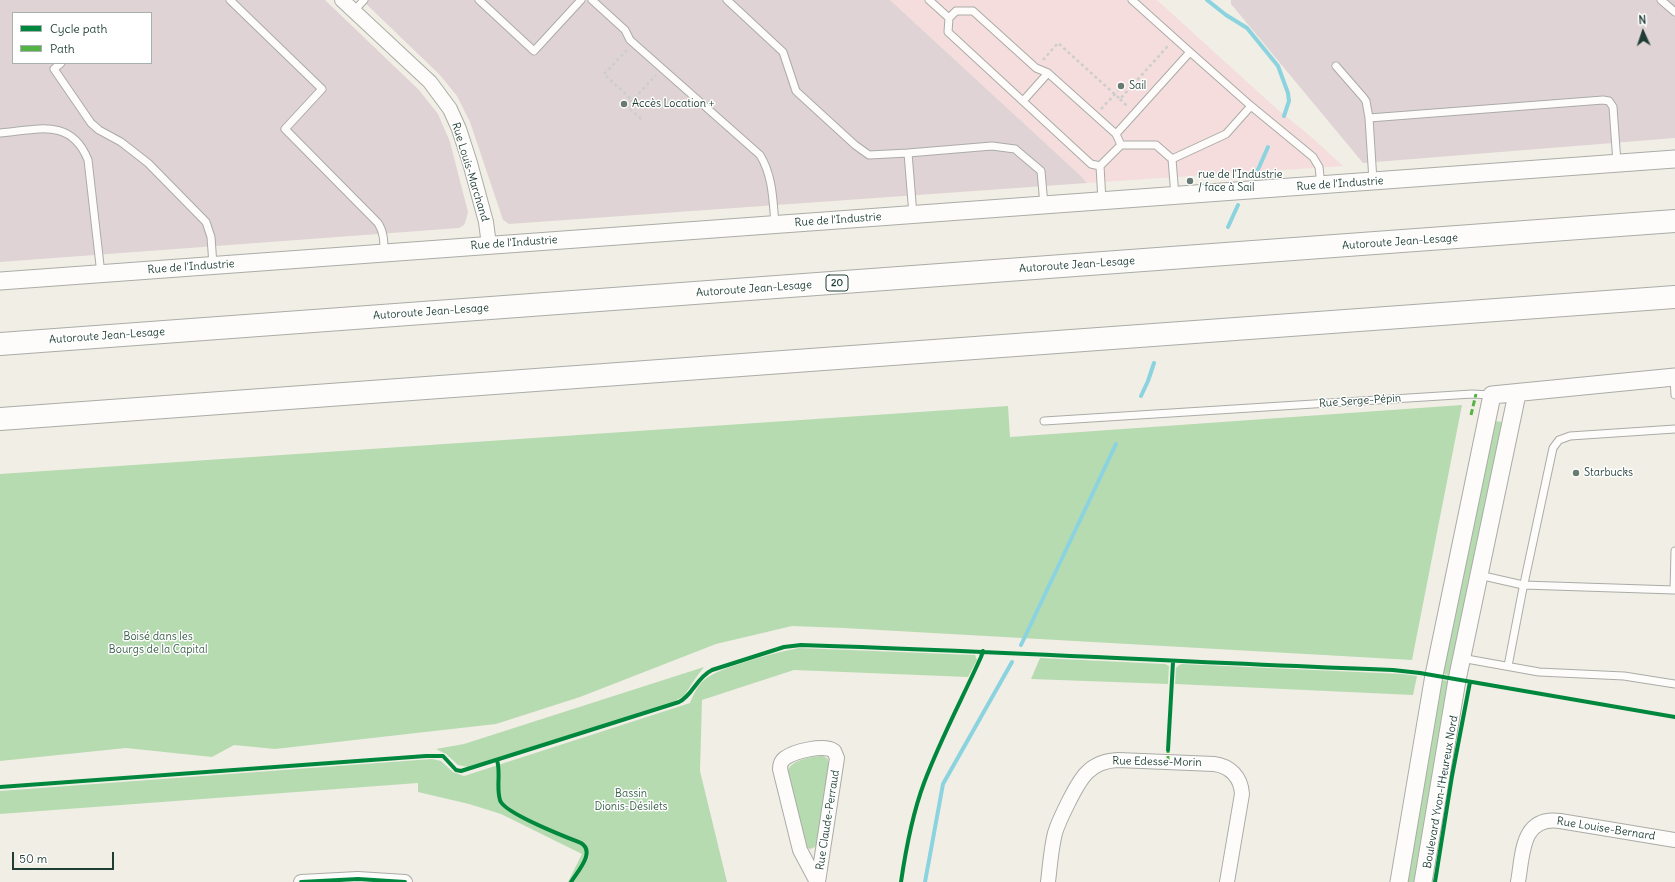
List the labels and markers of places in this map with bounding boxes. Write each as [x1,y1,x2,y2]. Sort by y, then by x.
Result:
place label: Sail [1129,79,1146,93]
marker: Sail [1116,81,1126,91]
place label: Accès Location + [632,97,714,111]
marker: Accès Location + [619,99,629,109]
place label: rue de l'Industrie / face à Sail [1198,168,1282,194]
marker: rue de l'Industrie / face à Sail [1185,176,1195,186]
place label: Starbucks [1584,466,1633,480]
marker: Starbucks [1571,468,1581,478]

